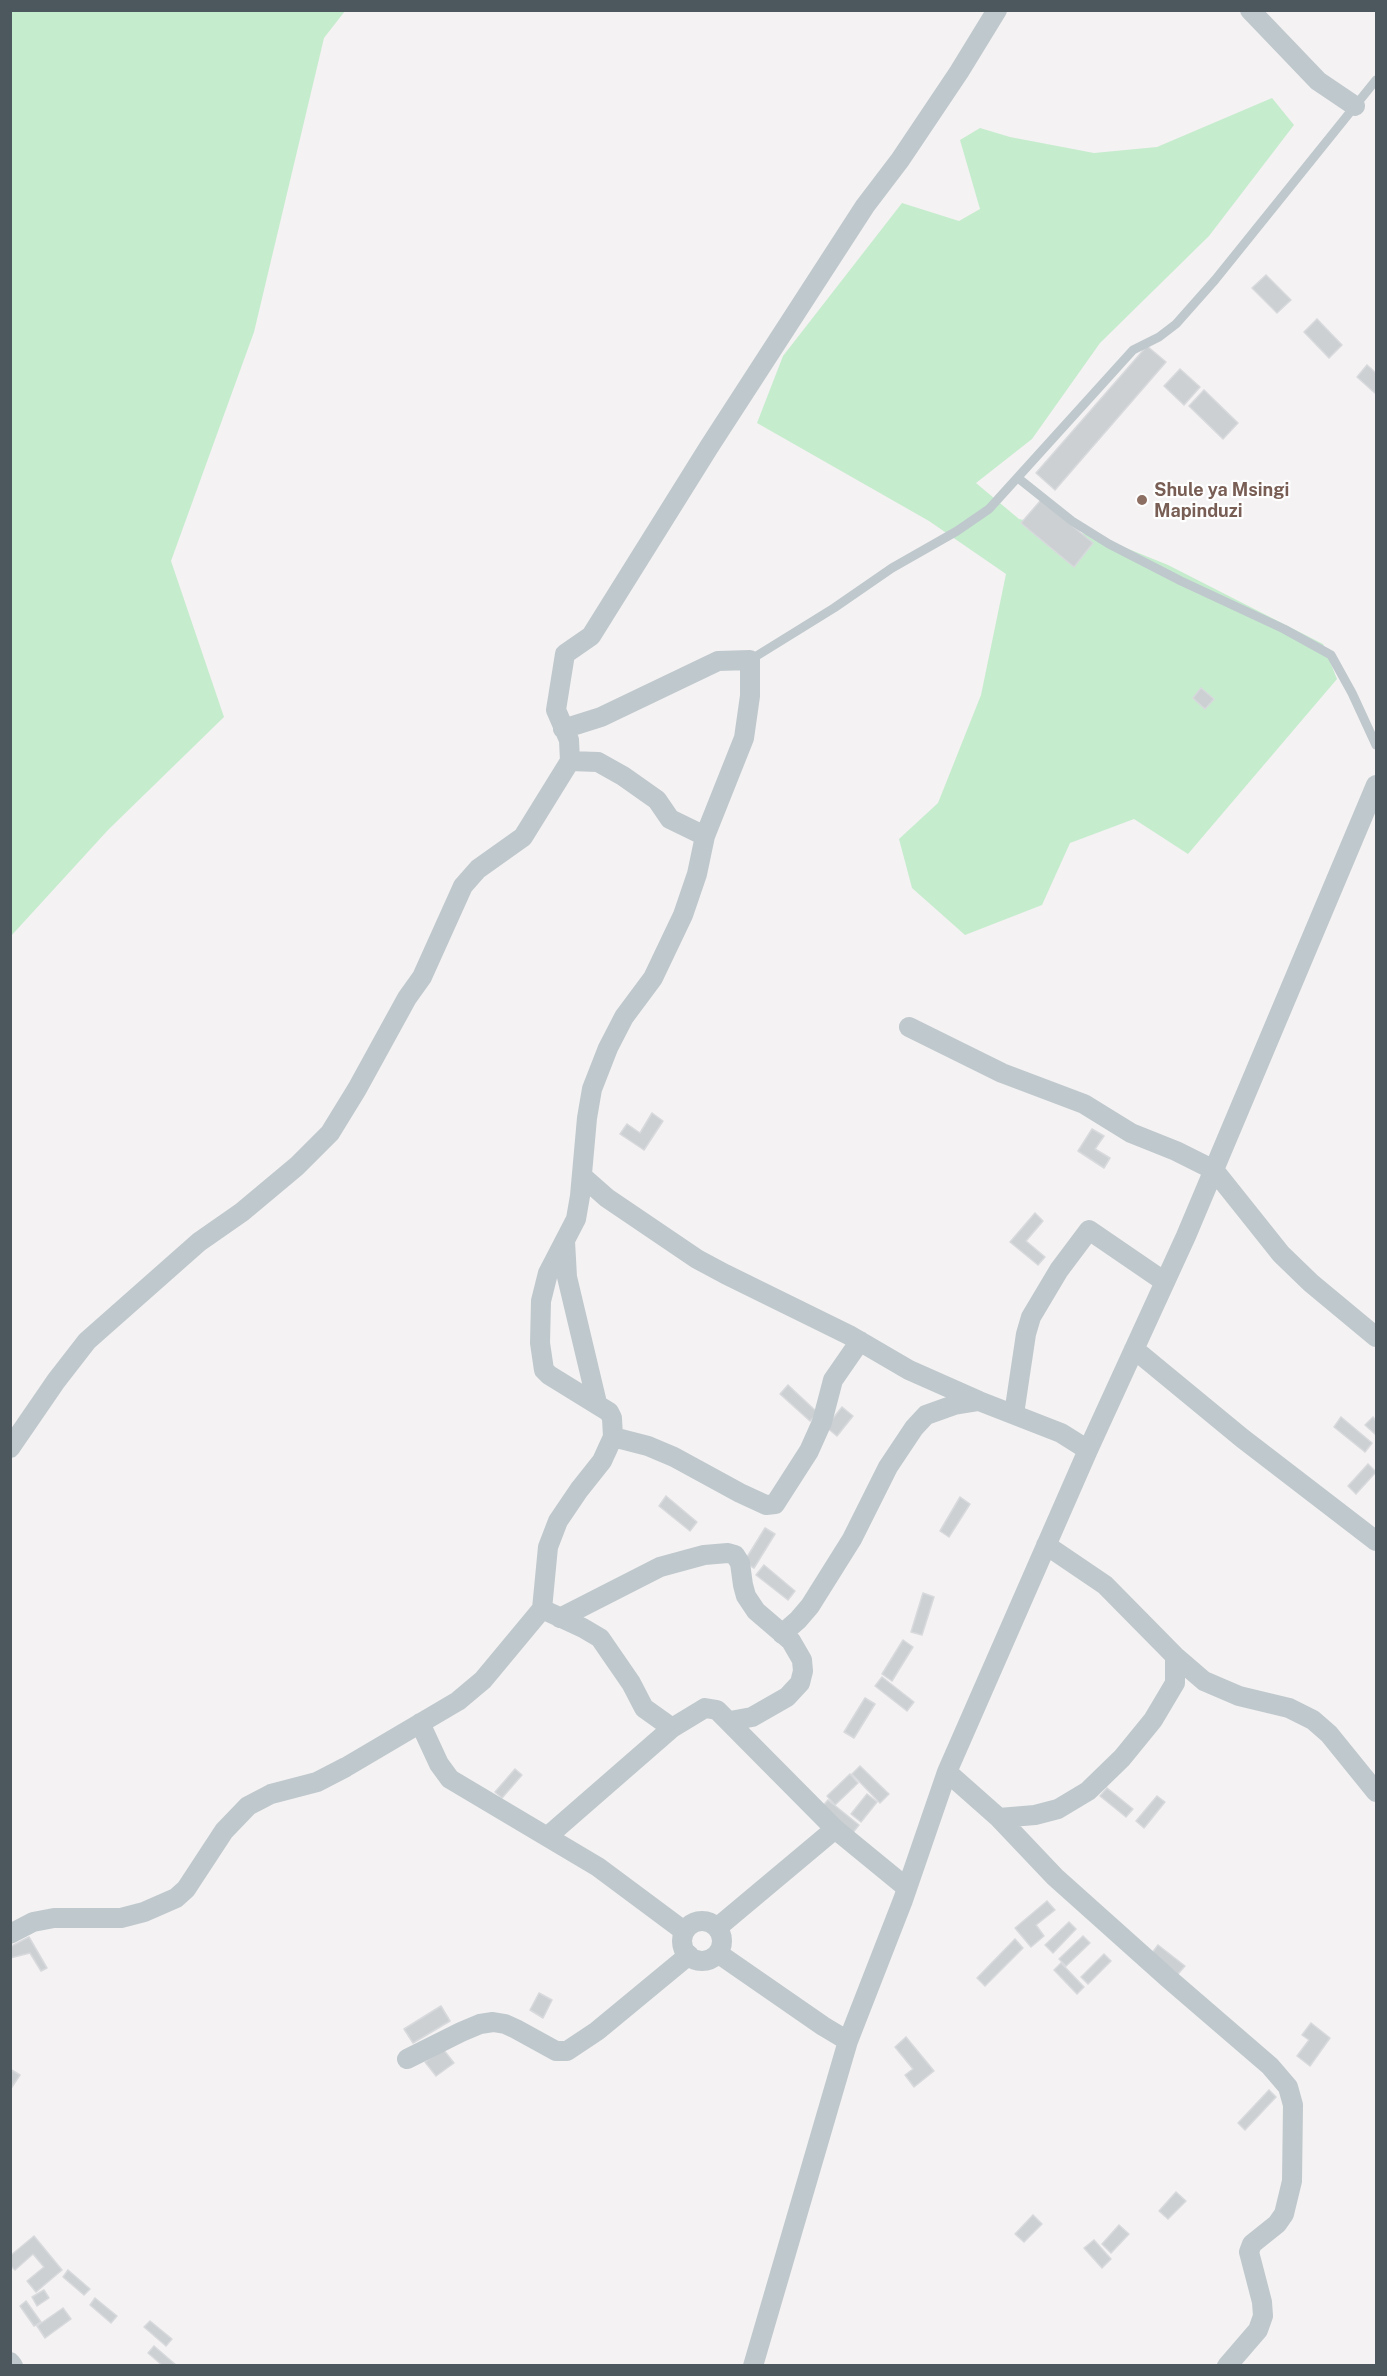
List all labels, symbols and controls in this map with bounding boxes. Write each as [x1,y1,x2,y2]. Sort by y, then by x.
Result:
place label: Shule ya Msingi Mapinduzi [1154,479,1289,522]
marker: Shule ya Msingi Mapinduzi [1135,493,1149,507]

